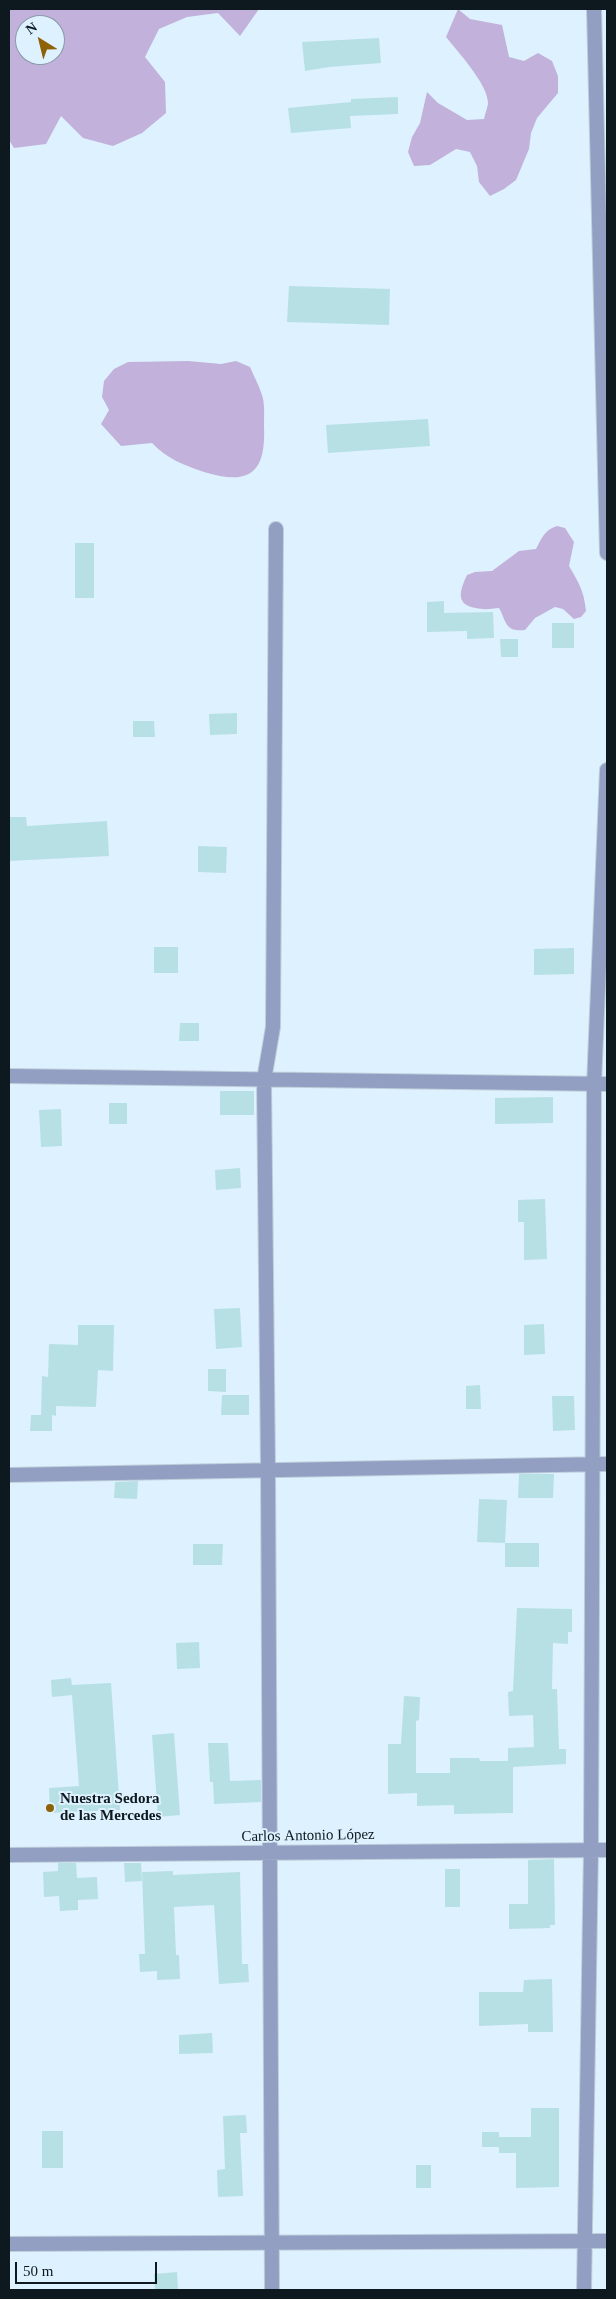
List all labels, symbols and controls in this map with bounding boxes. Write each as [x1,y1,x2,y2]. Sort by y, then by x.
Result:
north arrow [15,15,65,65]
text: N [23,19,40,37]
place label: Nuestra Sedora de las Mercedes [60,1790,161,1825]
marker: Nuestra Sedora de las Mercedes [44,1802,56,1814]
street label: Carlos Antonio López [241,1826,375,1846]
scale bar [18,2252,160,2284]
text: 50 m [23,2263,53,2279]

